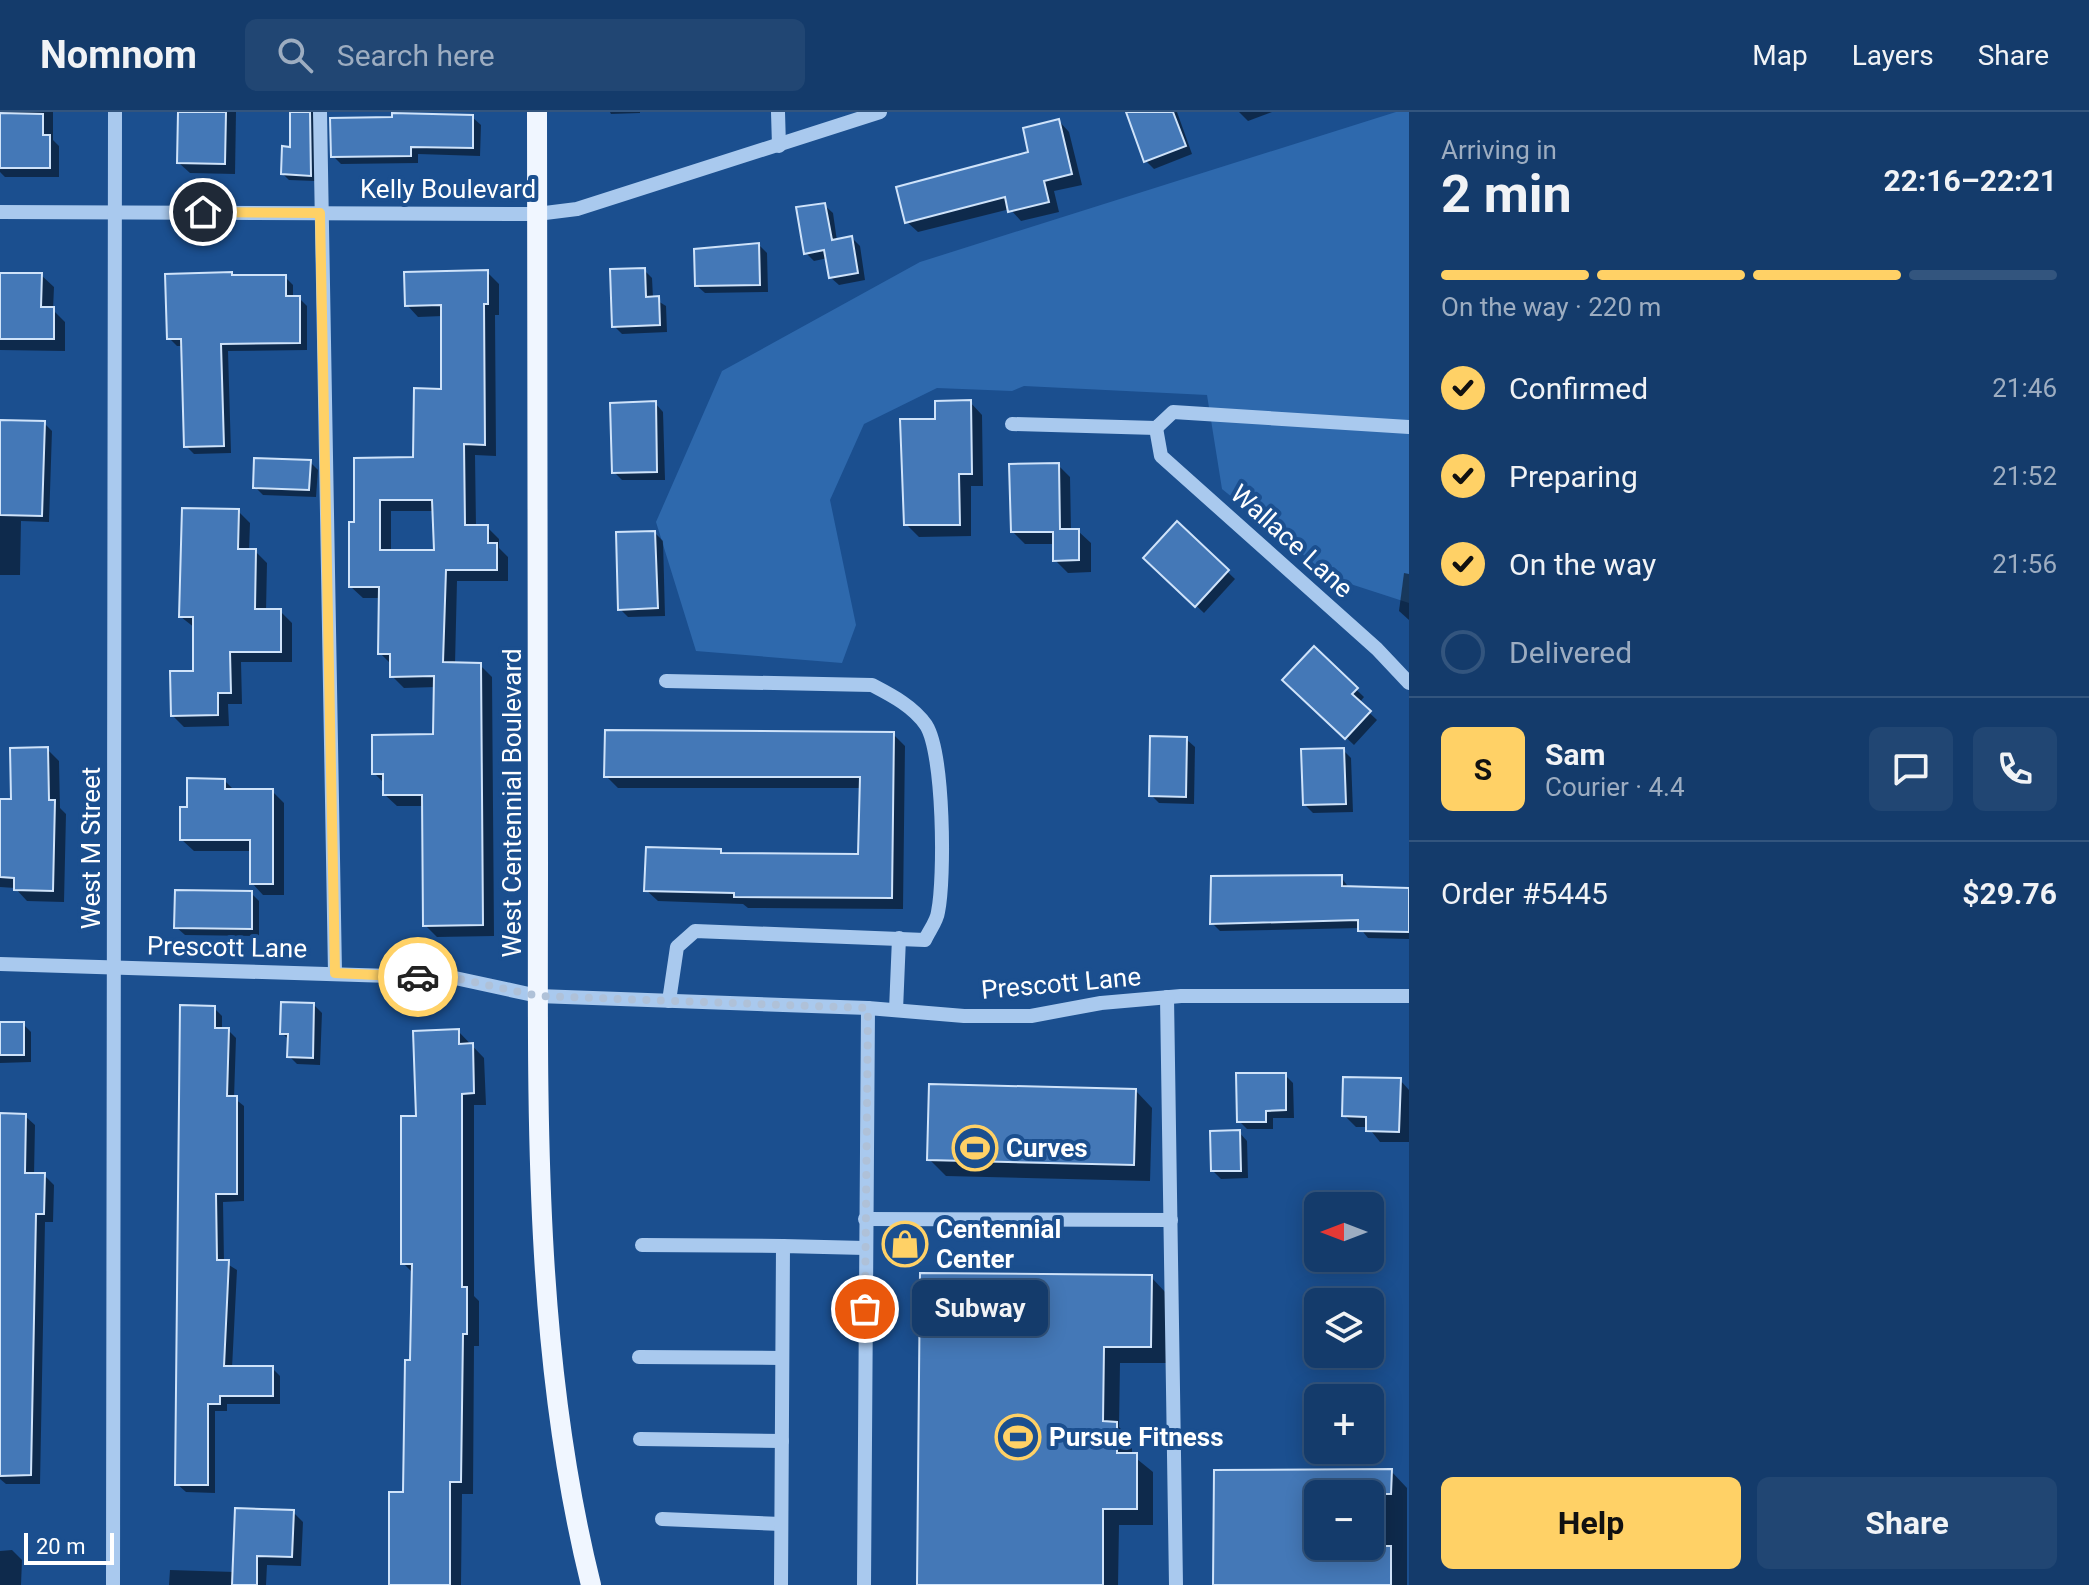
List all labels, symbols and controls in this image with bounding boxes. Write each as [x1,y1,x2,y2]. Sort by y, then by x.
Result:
search box [245,19,805,91]
text: Nomnom [40,33,197,77]
icon: search [273,33,317,77]
text: Search here [337,38,495,73]
text: Map [1752,39,1808,72]
text: Layers [1852,39,1934,72]
text: Share [1978,39,2049,72]
text: Arriving in [1441,135,1557,165]
text: 22:16–22:21 [1883,163,2057,198]
text: 2 min [1441,164,1572,225]
street label: Kelly Boulevard [360,174,536,204]
pin [169,178,237,246]
icon: home [181,190,225,234]
text: On the way · 220 m [1441,292,1661,322]
icon: check [1441,366,1485,410]
text: Confirmed [1509,371,1648,406]
text: 21:46 [1992,373,2057,403]
icon: check [1441,454,1485,498]
text: Preparing [1509,459,1638,494]
text: 21:52 [1992,461,2057,491]
street label: Wallace Lane [1225,478,1359,604]
icon: check [1441,542,1485,586]
text: On the way [1509,547,1656,582]
text: 21:56 [1992,549,2057,579]
text: Delivered [1509,635,1632,670]
street label: West Centennial Boulevard [497,648,527,958]
button: chat [1869,727,1953,811]
button: phone [1973,727,2057,811]
text: Sam [1545,737,1606,772]
text: S [1474,752,1492,787]
street label: West M Street [76,767,106,929]
text: Courier · 4.4 [1545,772,1685,802]
text: Order #5445 [1441,876,1608,911]
text: $29.76 [1962,876,2057,911]
street label: Prescott Lane [147,931,307,963]
courier [378,937,458,1017]
icon: car [396,955,440,999]
street label: Prescott Lane [980,961,1142,1005]
sports icon: Curves [951,1124,999,1172]
place label: Curves [1006,1133,1088,1163]
north arrow [1304,1192,1384,1272]
map controls [1304,1192,1384,1560]
place label: Centennial Center [936,1214,1061,1274]
shop icon: Centennial Center [881,1220,929,1268]
pin [831,1275,899,1343]
callout: Subway [913,1281,1049,1337]
icon: bag [843,1287,887,1331]
button: layers [1304,1288,1384,1368]
text: Subway [934,1293,1026,1323]
button: + [1304,1384,1384,1464]
sports icon: Pursue Fitness [994,1413,1042,1461]
place label: Pursue Fitness [1049,1422,1224,1452]
button: Help [1441,1477,1741,1569]
button: Share [1757,1477,2057,1569]
button: − [1304,1480,1384,1560]
scale bar [24,1529,114,1565]
text: 20 m [36,1534,85,1559]

